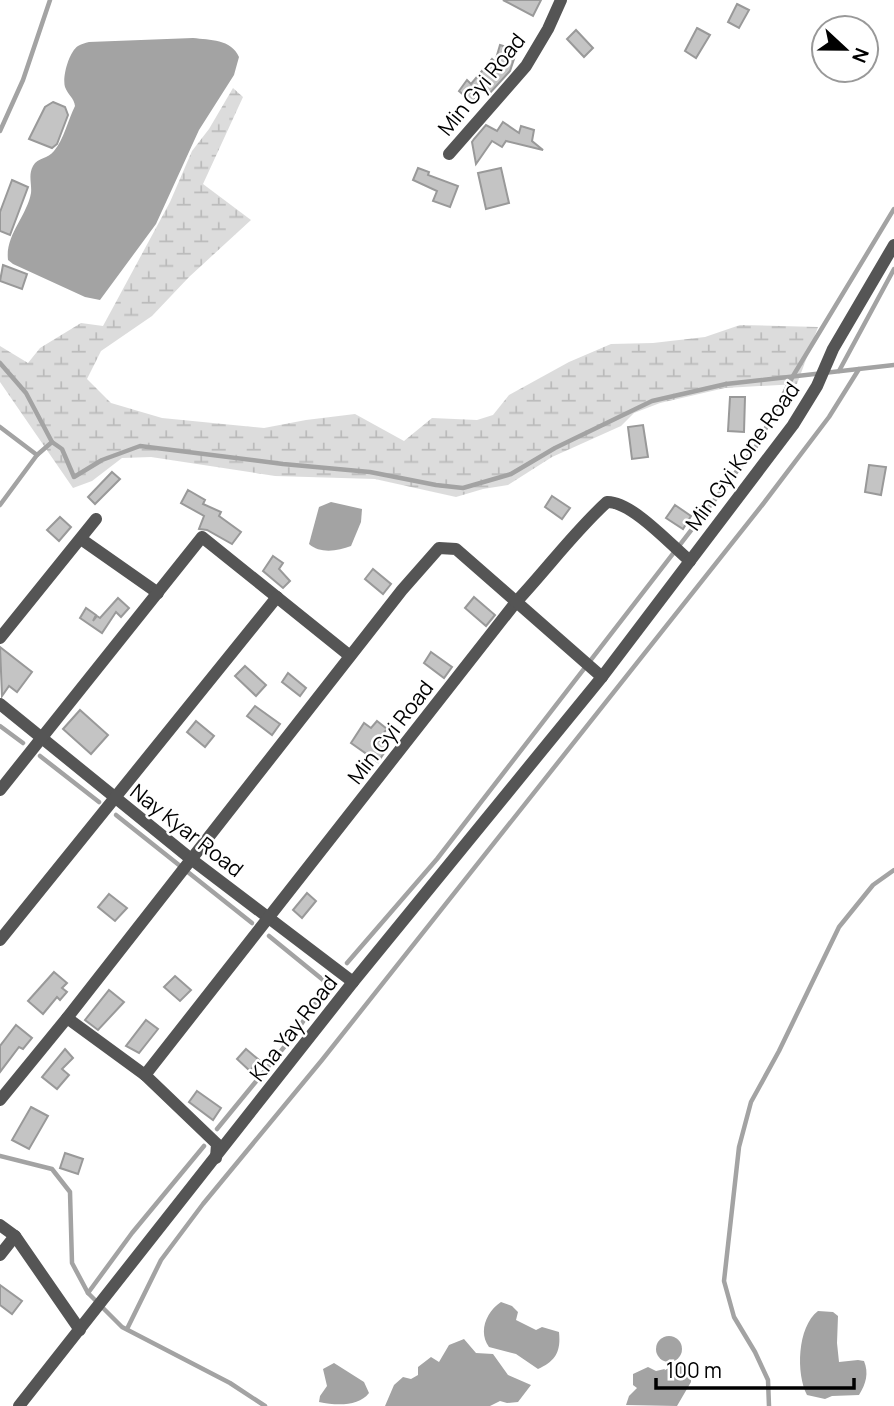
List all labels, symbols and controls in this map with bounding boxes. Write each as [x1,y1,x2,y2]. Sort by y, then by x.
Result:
north arrow [810,14,880,84]
street label: Min Gyi Road [431,27,531,141]
text: N [846,44,875,67]
street label: Min Gyi Kone Road [679,376,805,536]
street label: Min Gyi Road [341,675,439,789]
street label: Nay Kyar Road [125,777,249,883]
street label: Kha Yay Road [243,969,343,1087]
scale bar [656,1346,854,1390]
text: 100 m [666,1356,722,1384]

